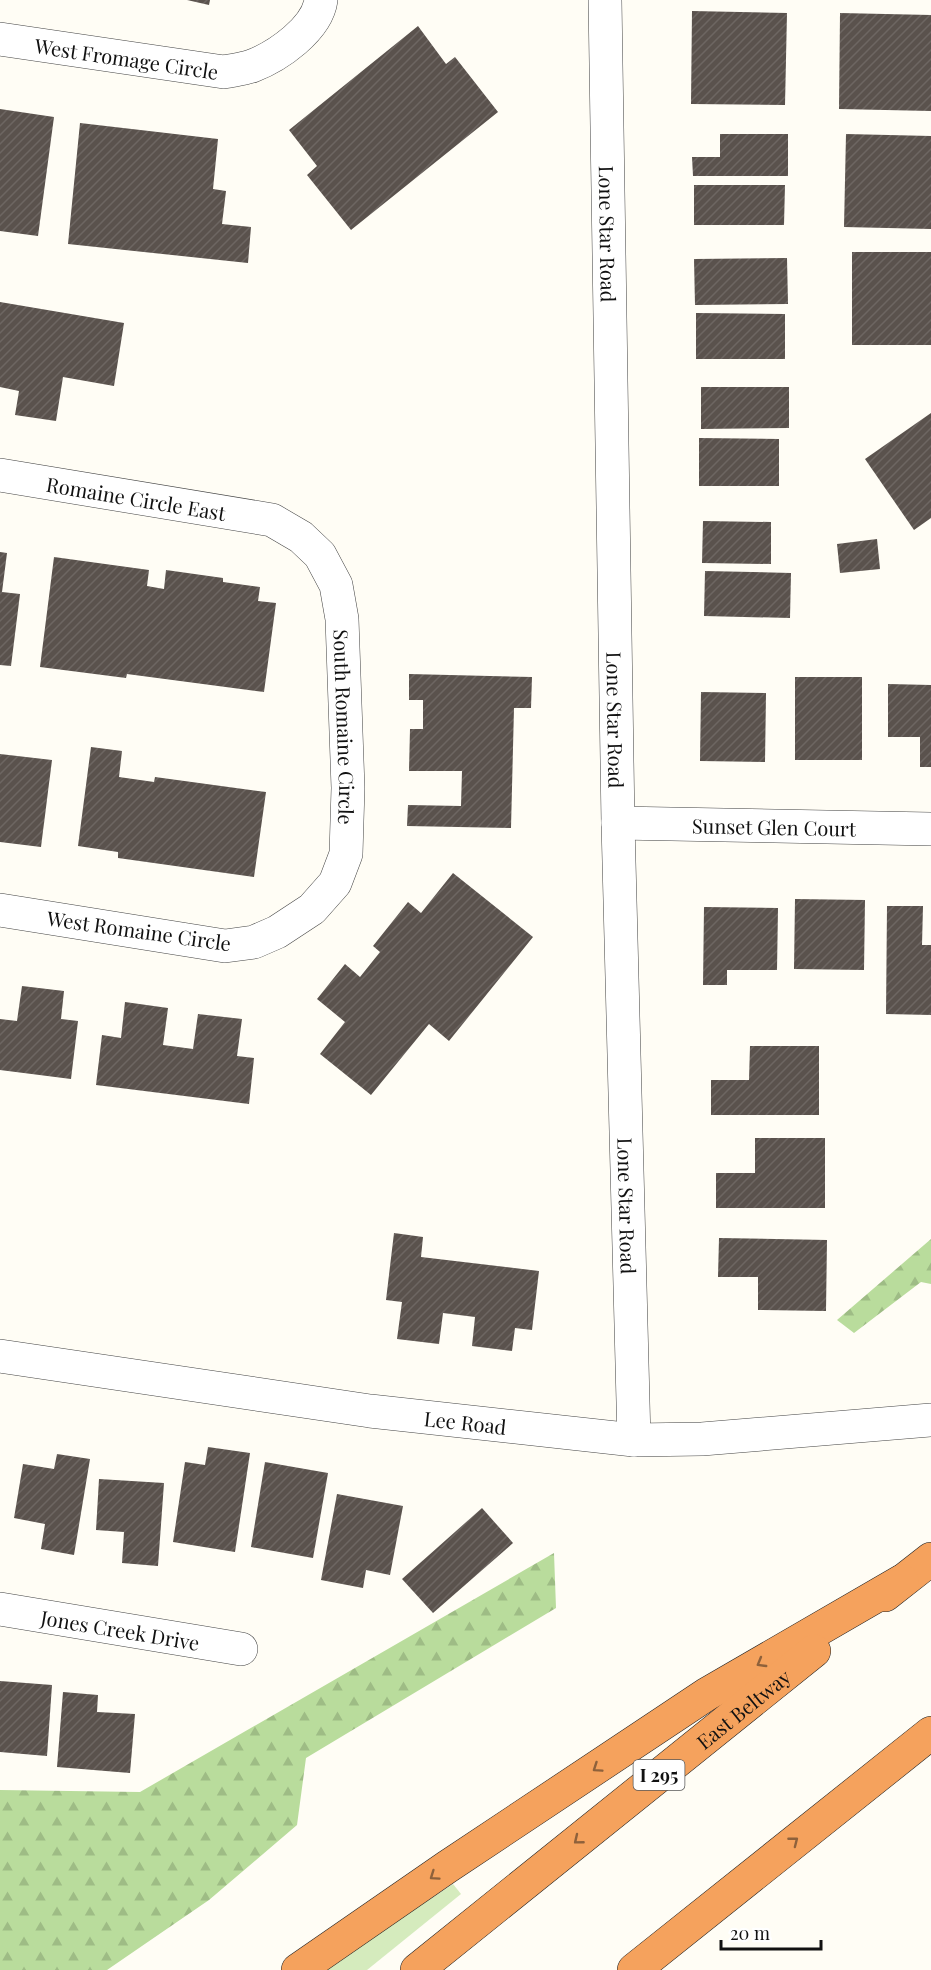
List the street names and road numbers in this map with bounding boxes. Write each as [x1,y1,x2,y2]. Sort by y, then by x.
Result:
street label: West Fromage Circle [32,31,220,85]
street label: Lone Star Road [594,165,623,303]
street label: Romaine Circle East [44,469,229,526]
street label: South Romaine Circle [329,629,362,825]
street label: Lone Star Road [602,651,631,789]
street label: Sunset Glen Court [692,811,857,841]
street label: West Romaine Circle [44,904,233,956]
street label: Lone Star Road [613,1137,643,1275]
street label: Lee Road [423,1404,508,1439]
street label: Jones Creek Drive [38,1602,202,1655]
street label: East Beltway [690,1662,796,1754]
road number: I 295 [634,1760,684,1790]

